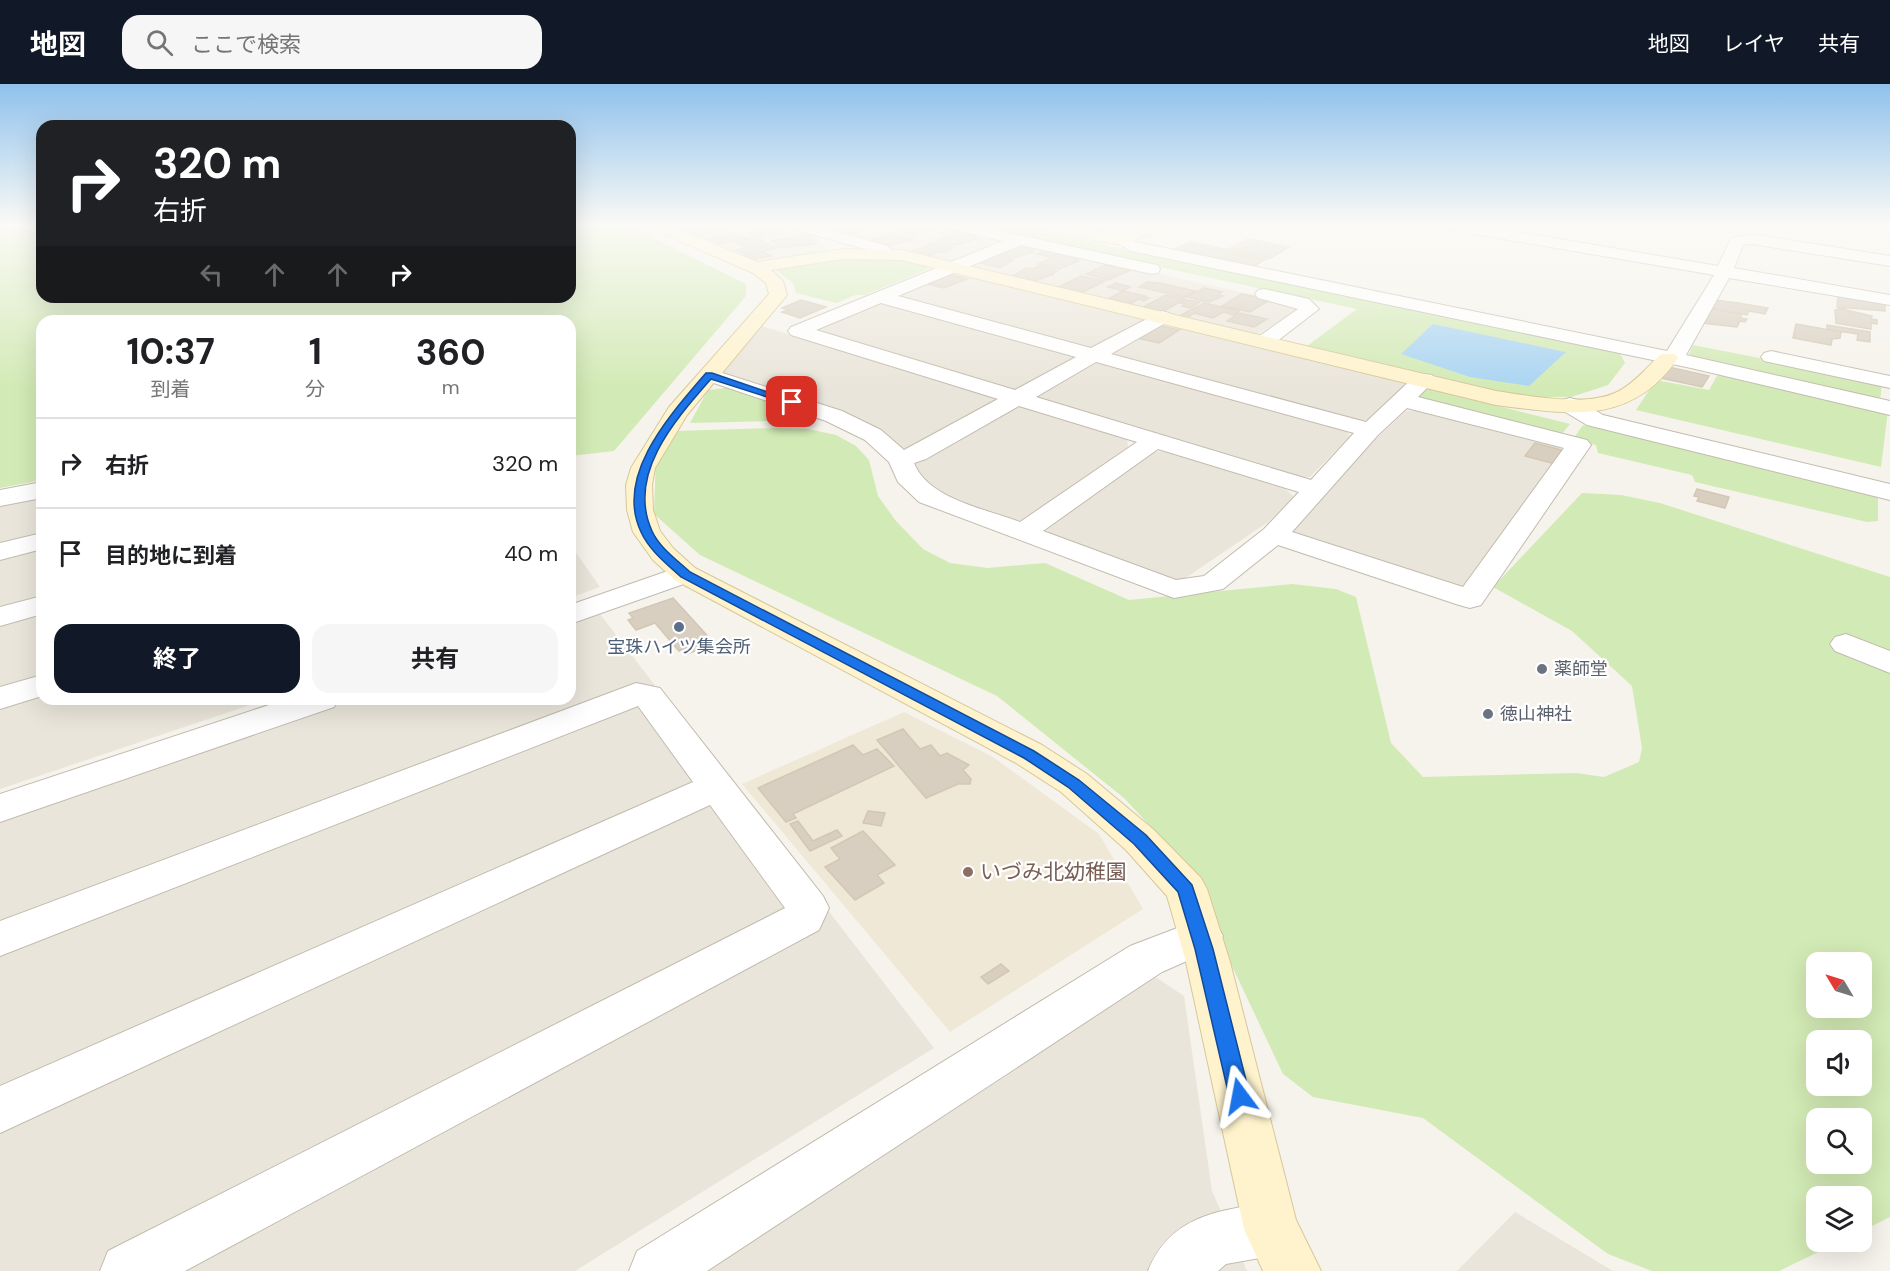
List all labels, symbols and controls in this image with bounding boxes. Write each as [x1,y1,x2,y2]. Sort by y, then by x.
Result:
search box [122,15,542,69]
text: 地図 [30,26,86,63]
icon: search [143,26,176,59]
text: ここで検索 [191,30,301,59]
text: 地図 [1648,30,1690,58]
text: レイヤ [1723,30,1785,58]
text: 共有 [1818,30,1860,58]
text: 320 m [153,136,281,191]
icon: right [54,144,132,222]
text: 右折 [153,193,207,228]
icon: left [195,258,228,291]
icon: ahead [258,258,291,291]
icon: ahead [321,258,354,291]
icon: right [384,258,417,291]
text: 10:37 [126,328,215,375]
text: 1 [309,328,322,375]
text: 360 [416,329,486,376]
text: m [442,374,460,400]
text: 到着 [151,376,191,402]
text: 分 [305,376,325,402]
pin [766,376,817,427]
icon: arrive [775,385,808,418]
icon: right [54,447,87,480]
text: 320 m [492,449,558,478]
text: 右折 [105,451,149,480]
icon: arrive [54,537,87,570]
text: 40 m [504,539,558,568]
text: 目的地に到着 [105,541,237,570]
marker: 宝珠ハイツ集会所 [672,620,686,634]
button: 終了 [54,624,300,693]
button: 共有 [312,624,558,693]
place label: 宝珠ハイツ集会所 [607,635,751,659]
place label: 薬師堂 [1554,657,1608,681]
marker: 薬師堂 [1535,662,1549,676]
place label: 徳山神社 [1500,702,1572,726]
marker: 徳山神社 [1481,707,1495,721]
place label: いづみ北幼稚園 [980,858,1127,886]
marker: いづみ北幼稚園 [961,865,975,879]
north arrow [1806,952,1872,1018]
map controls [1806,952,1872,1252]
button: sound [1806,1030,1872,1096]
position arrow [1208,1064,1272,1128]
button: search [1806,1108,1872,1174]
button: layers [1806,1186,1872,1252]

